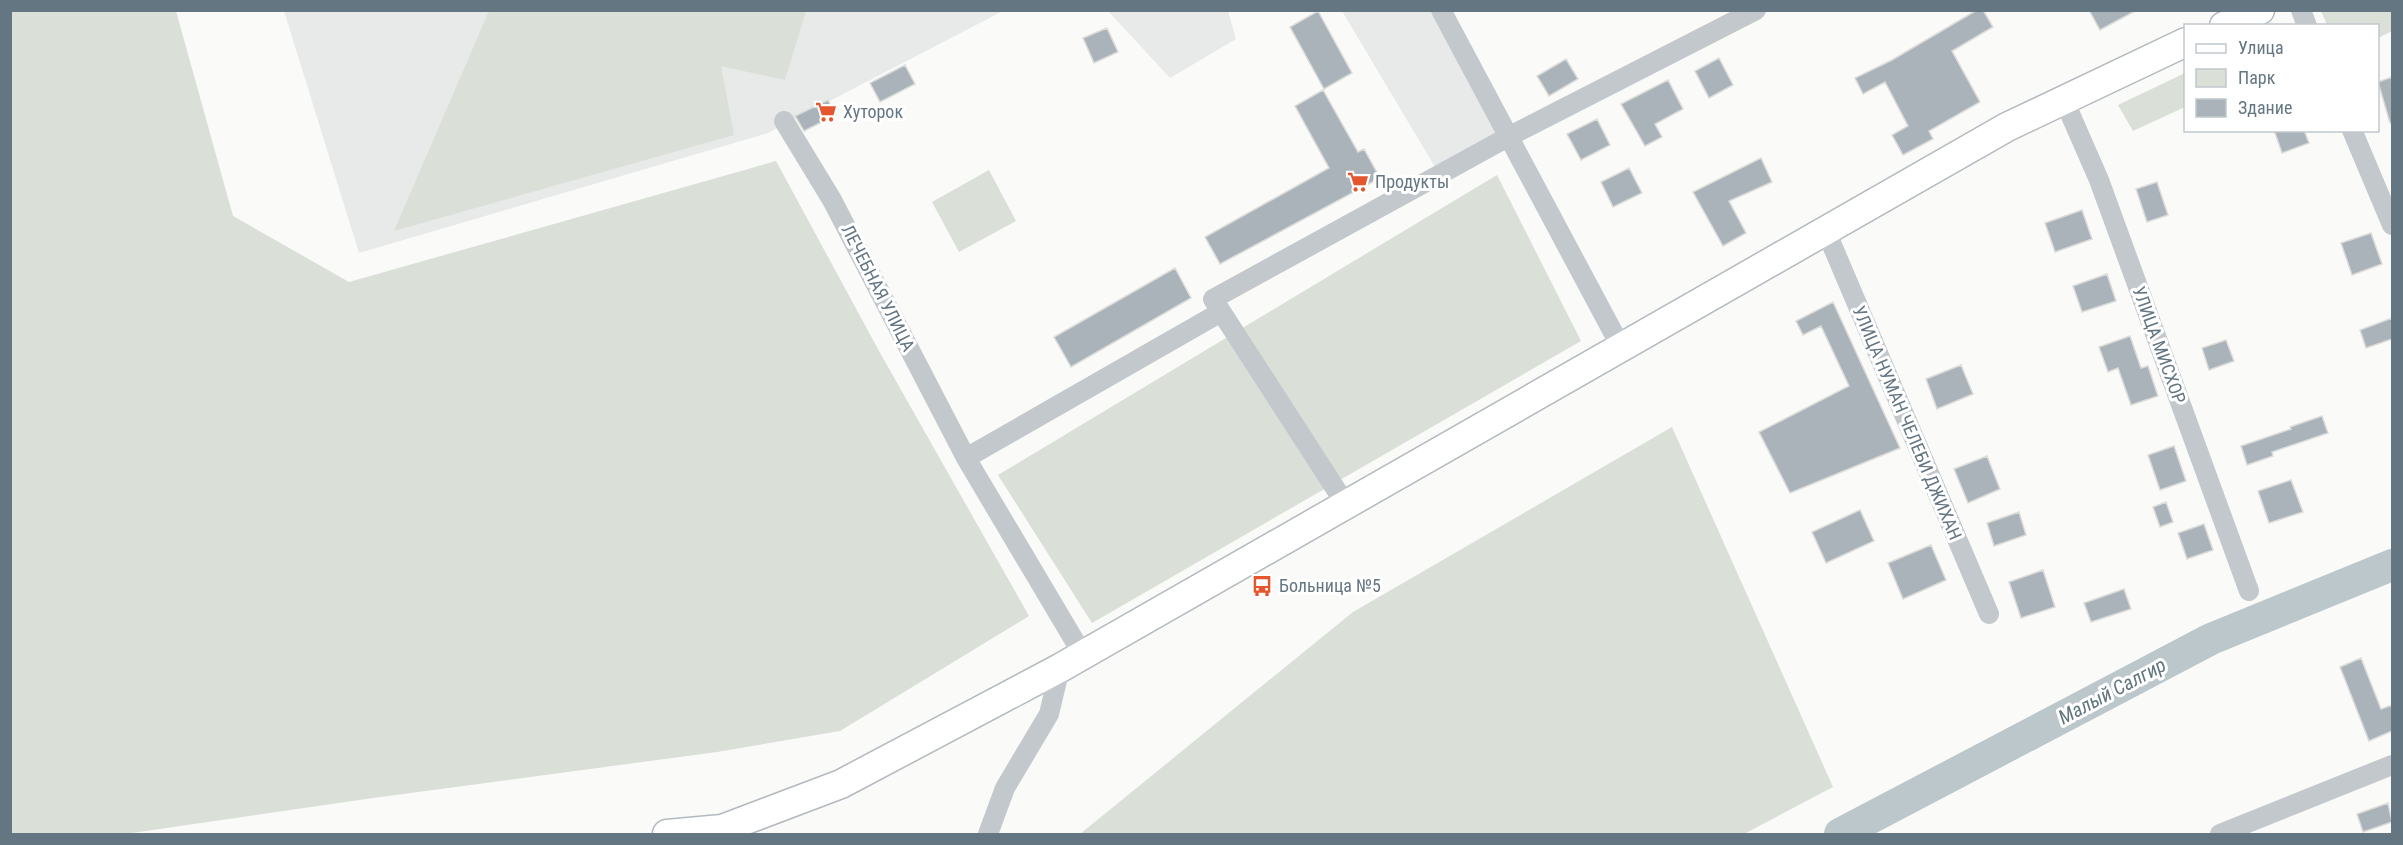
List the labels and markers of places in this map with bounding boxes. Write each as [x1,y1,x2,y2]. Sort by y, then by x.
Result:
supermarket icon: Хуторок [814,100,838,124]
place label: Хуторок [843,101,903,122]
supermarket icon: Продукты [1346,170,1370,194]
place label: Продукты [1375,171,1449,192]
bus stop icon: Больница №5 [1250,574,1274,598]
place label: Больница №5 [1279,575,1381,596]

